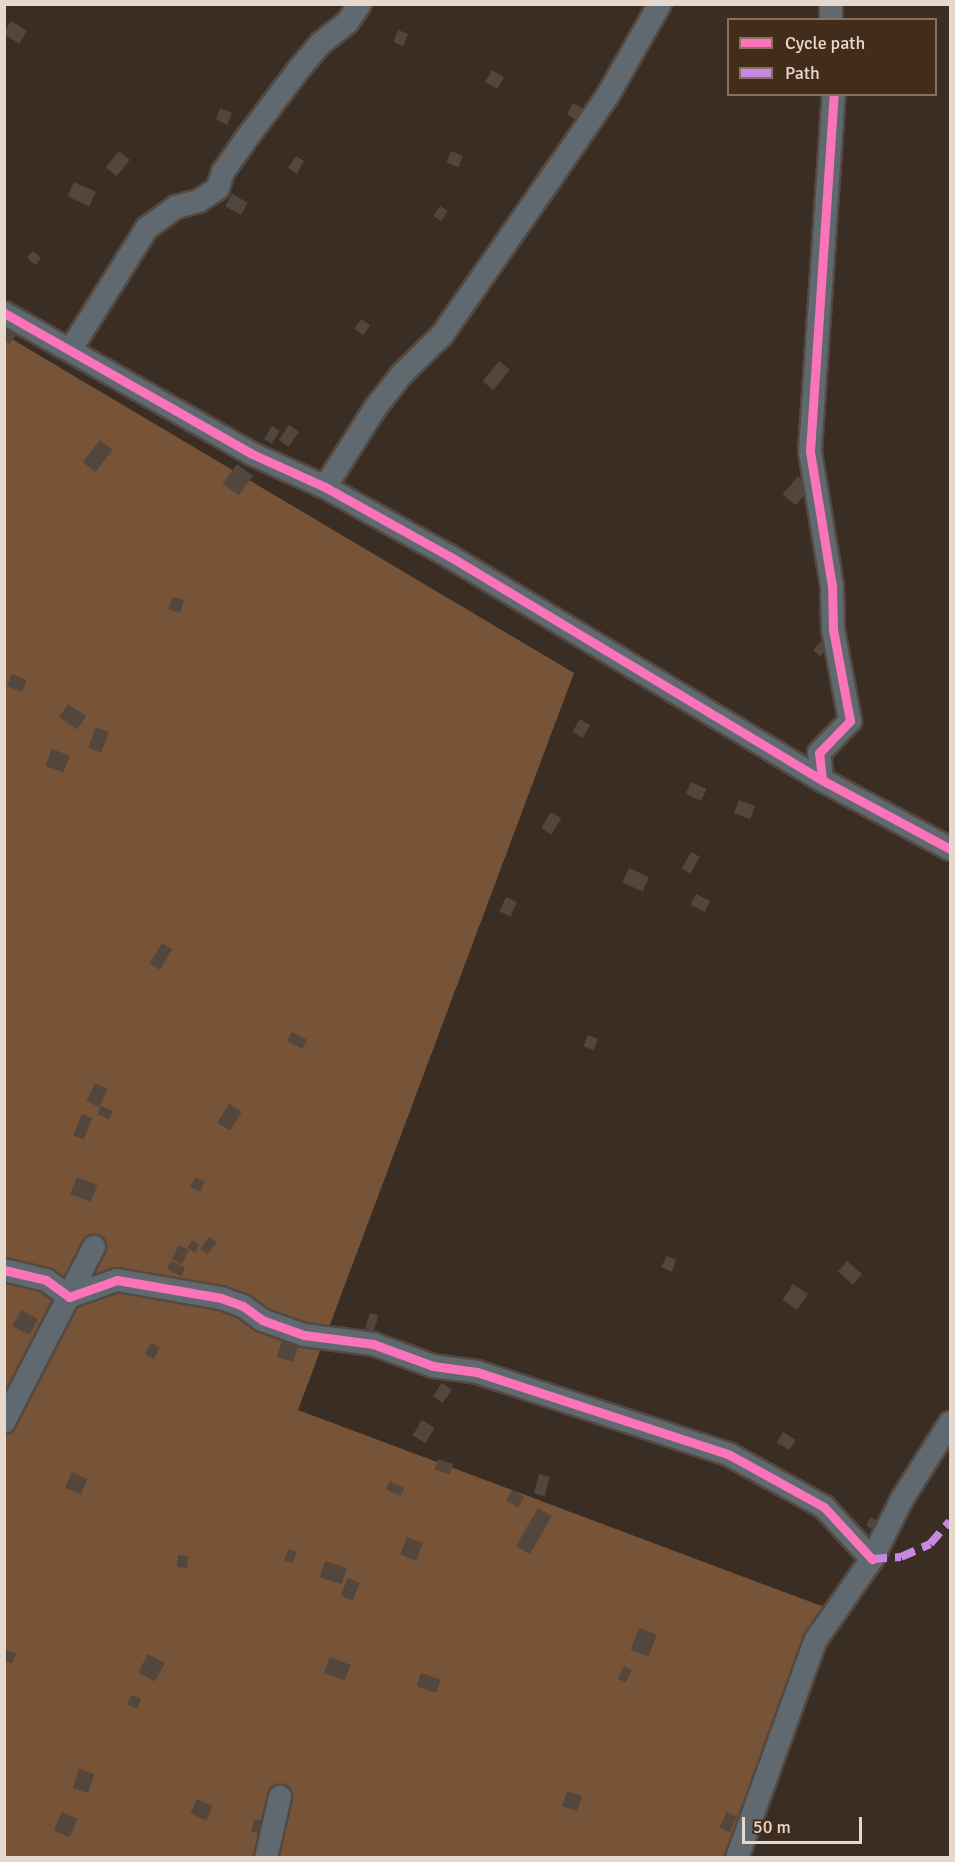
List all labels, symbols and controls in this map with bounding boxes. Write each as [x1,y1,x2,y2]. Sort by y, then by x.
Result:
legend [727,18,937,96]
text: Cycle path [785,32,865,54]
text: Path [785,62,820,84]
scale bar [745,1805,865,1843]
text: 50 m [753,1816,791,1838]

